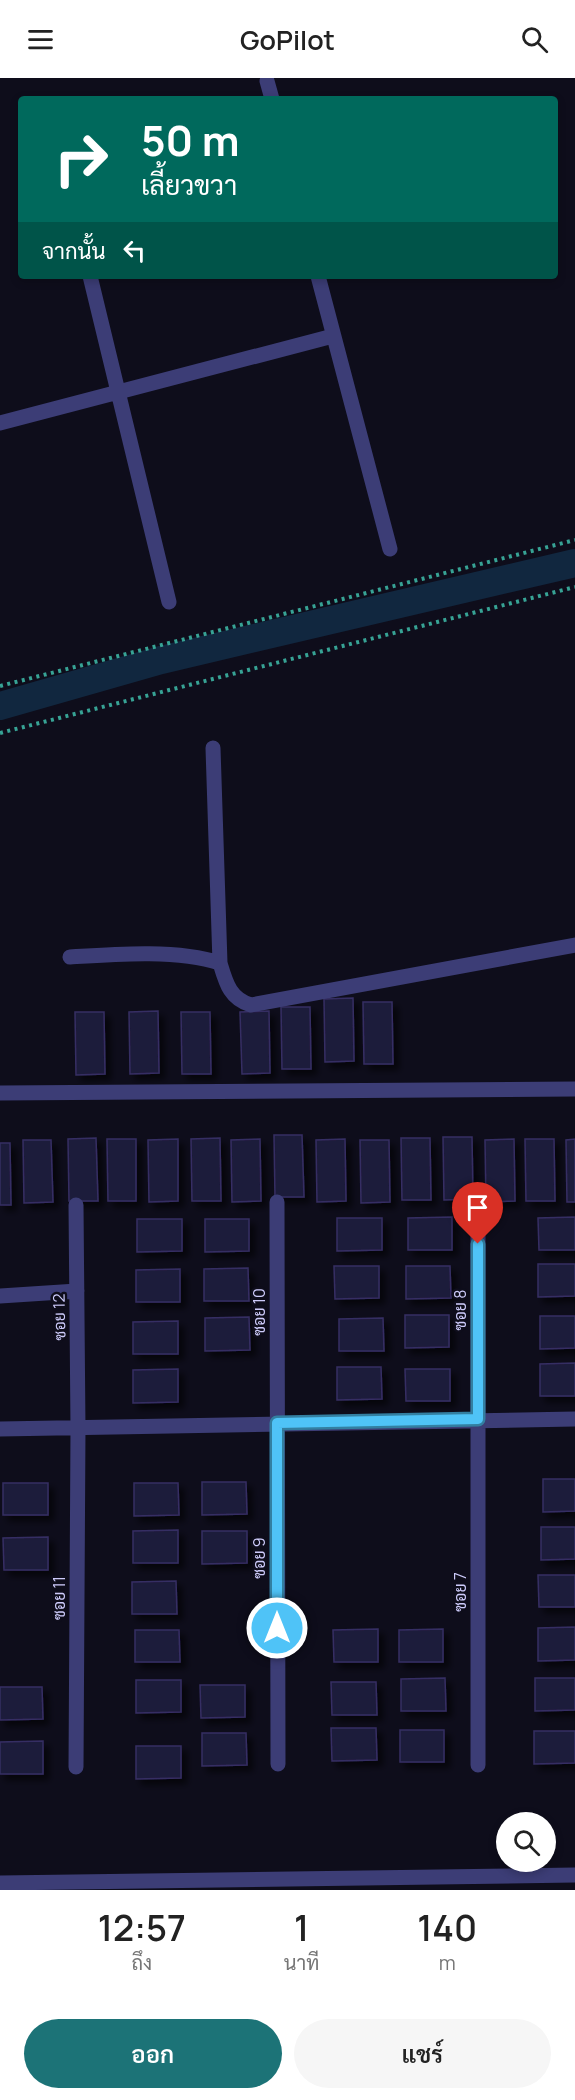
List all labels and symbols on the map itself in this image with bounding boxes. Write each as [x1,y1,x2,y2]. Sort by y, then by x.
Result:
pin [452,1182,503,1244]
street label: ซอย 10 [248,1288,270,1336]
street label: ซอย 8 [449,1290,471,1330]
street label: ซอย 12 [48,1293,70,1341]
street label: ซอย 9 [248,1537,270,1579]
street label: ซอย 7 [449,1572,471,1612]
street label: ซอย 11 [48,1576,70,1620]
position arrow [245,1596,309,1660]

